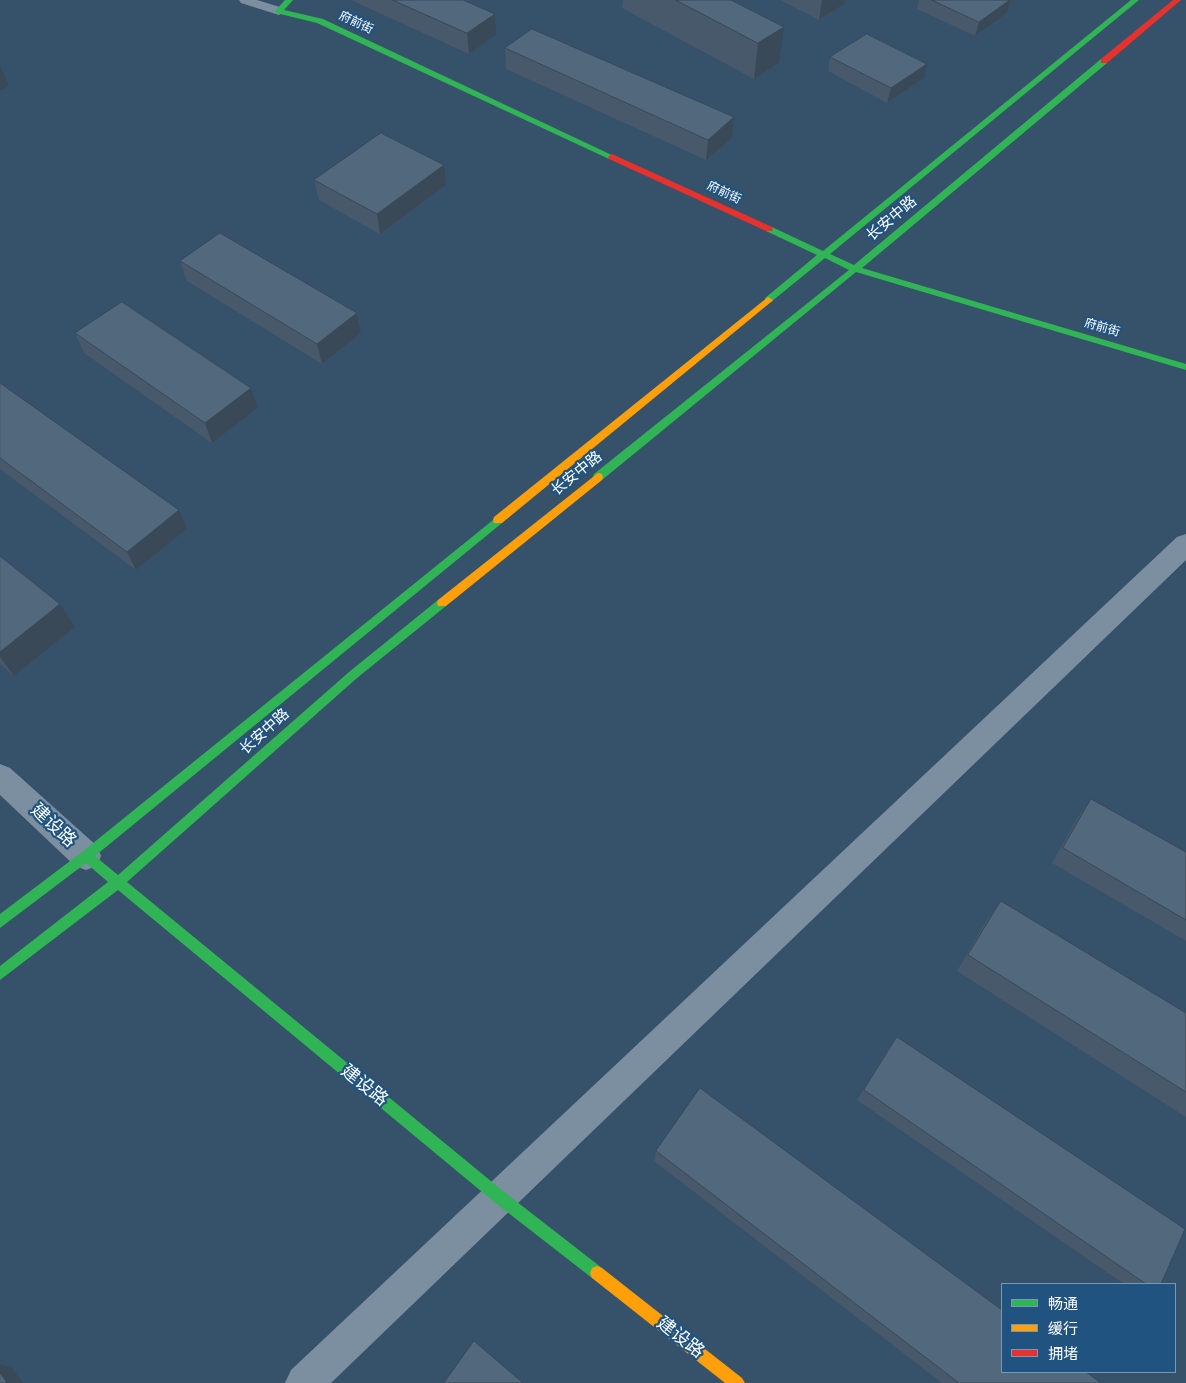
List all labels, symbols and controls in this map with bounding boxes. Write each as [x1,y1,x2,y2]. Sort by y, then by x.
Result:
street label: 府前街 [337,9,375,37]
street label: 府前街 [705,179,743,207]
street label: 长安中路 [863,193,921,245]
street label: 府前街 [1083,316,1121,340]
street label: 长安中路 [548,448,606,500]
street label: 长安中路 [237,705,293,759]
street label: 建设路 [26,800,80,852]
street label: 建设路 [336,1061,392,1111]
legend [1001,1283,1176,1373]
text: 畅通 [1048,1294,1078,1314]
street label: 建设路 [652,1313,708,1363]
text: 缓行 [1048,1319,1078,1339]
text: 拥堵 [1048,1344,1078,1364]

